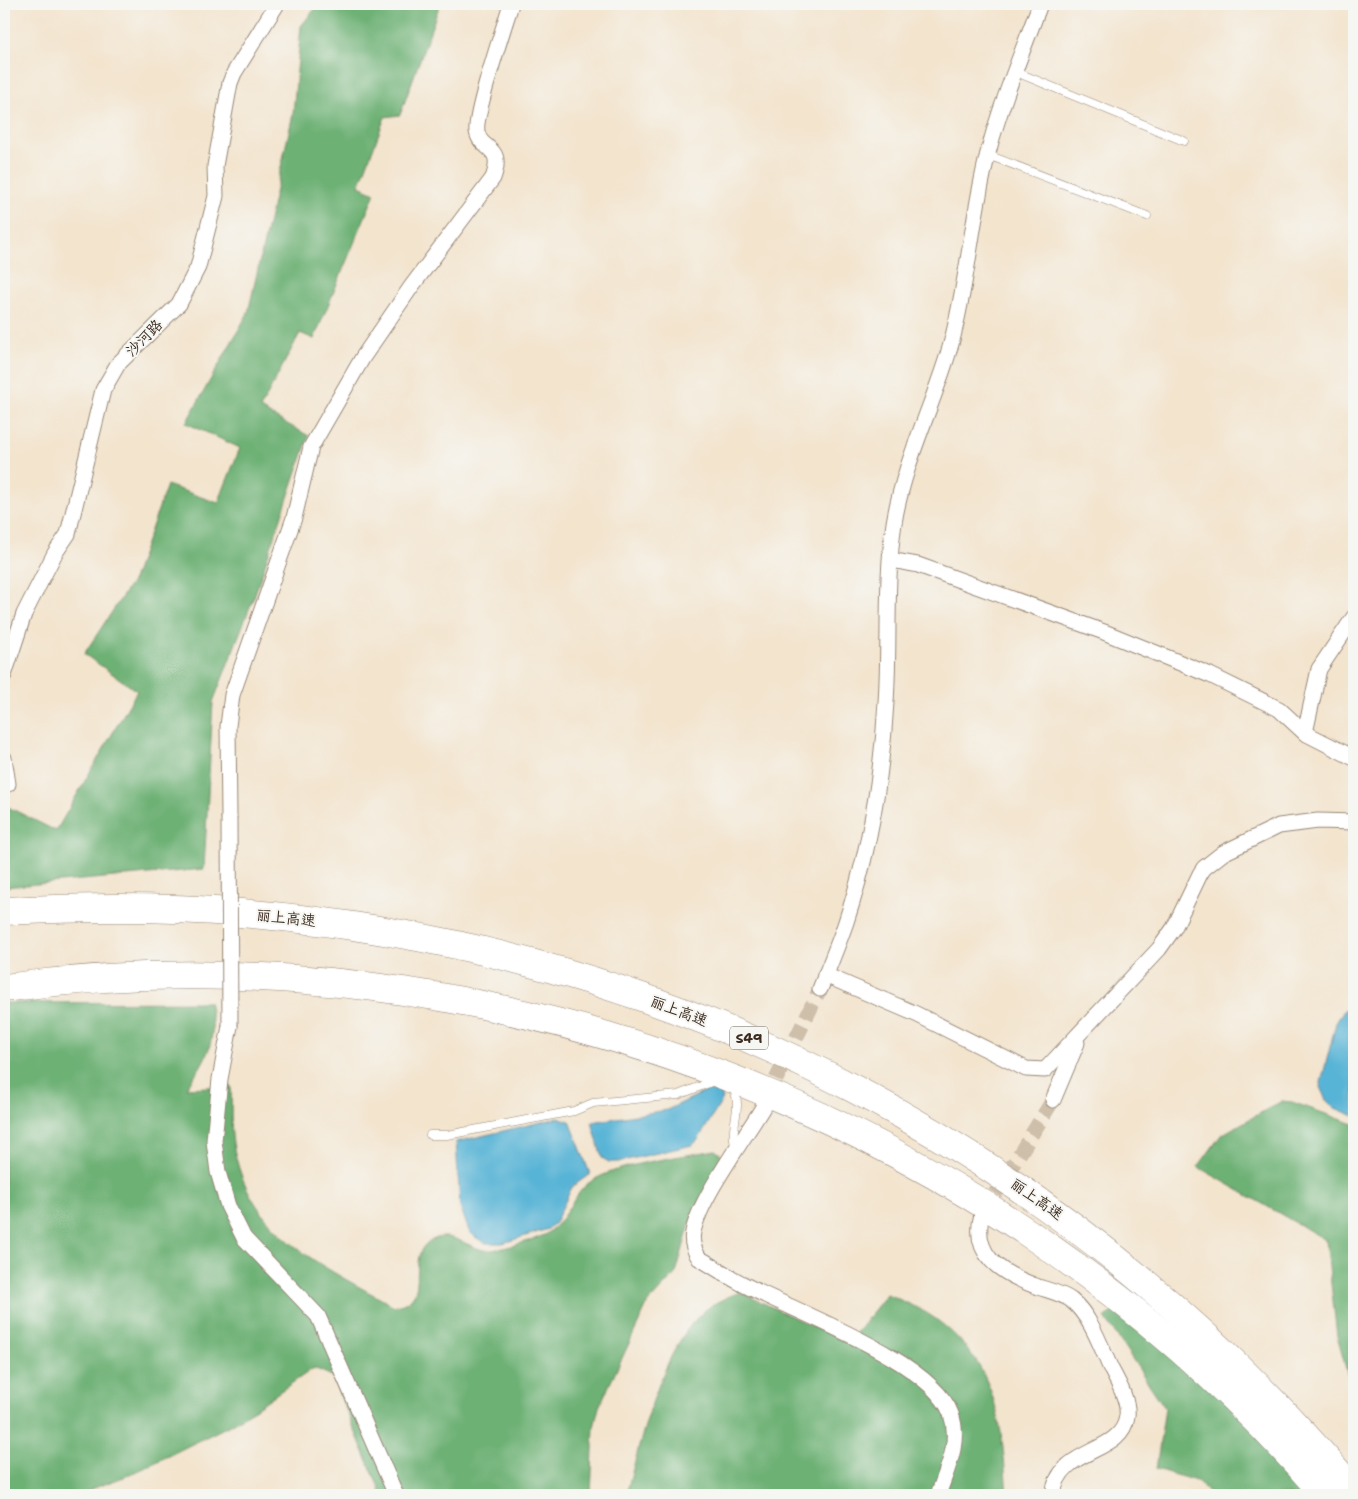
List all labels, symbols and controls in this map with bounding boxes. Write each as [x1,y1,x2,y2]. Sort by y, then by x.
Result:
street label: 沙河路 [121,315,167,361]
street label: 丽上高速 [255,905,317,931]
street label: 丽上高速 [647,991,711,1031]
road number: S49 [730,1026,768,1050]
street label: 丽上高速 [1007,1174,1067,1224]

